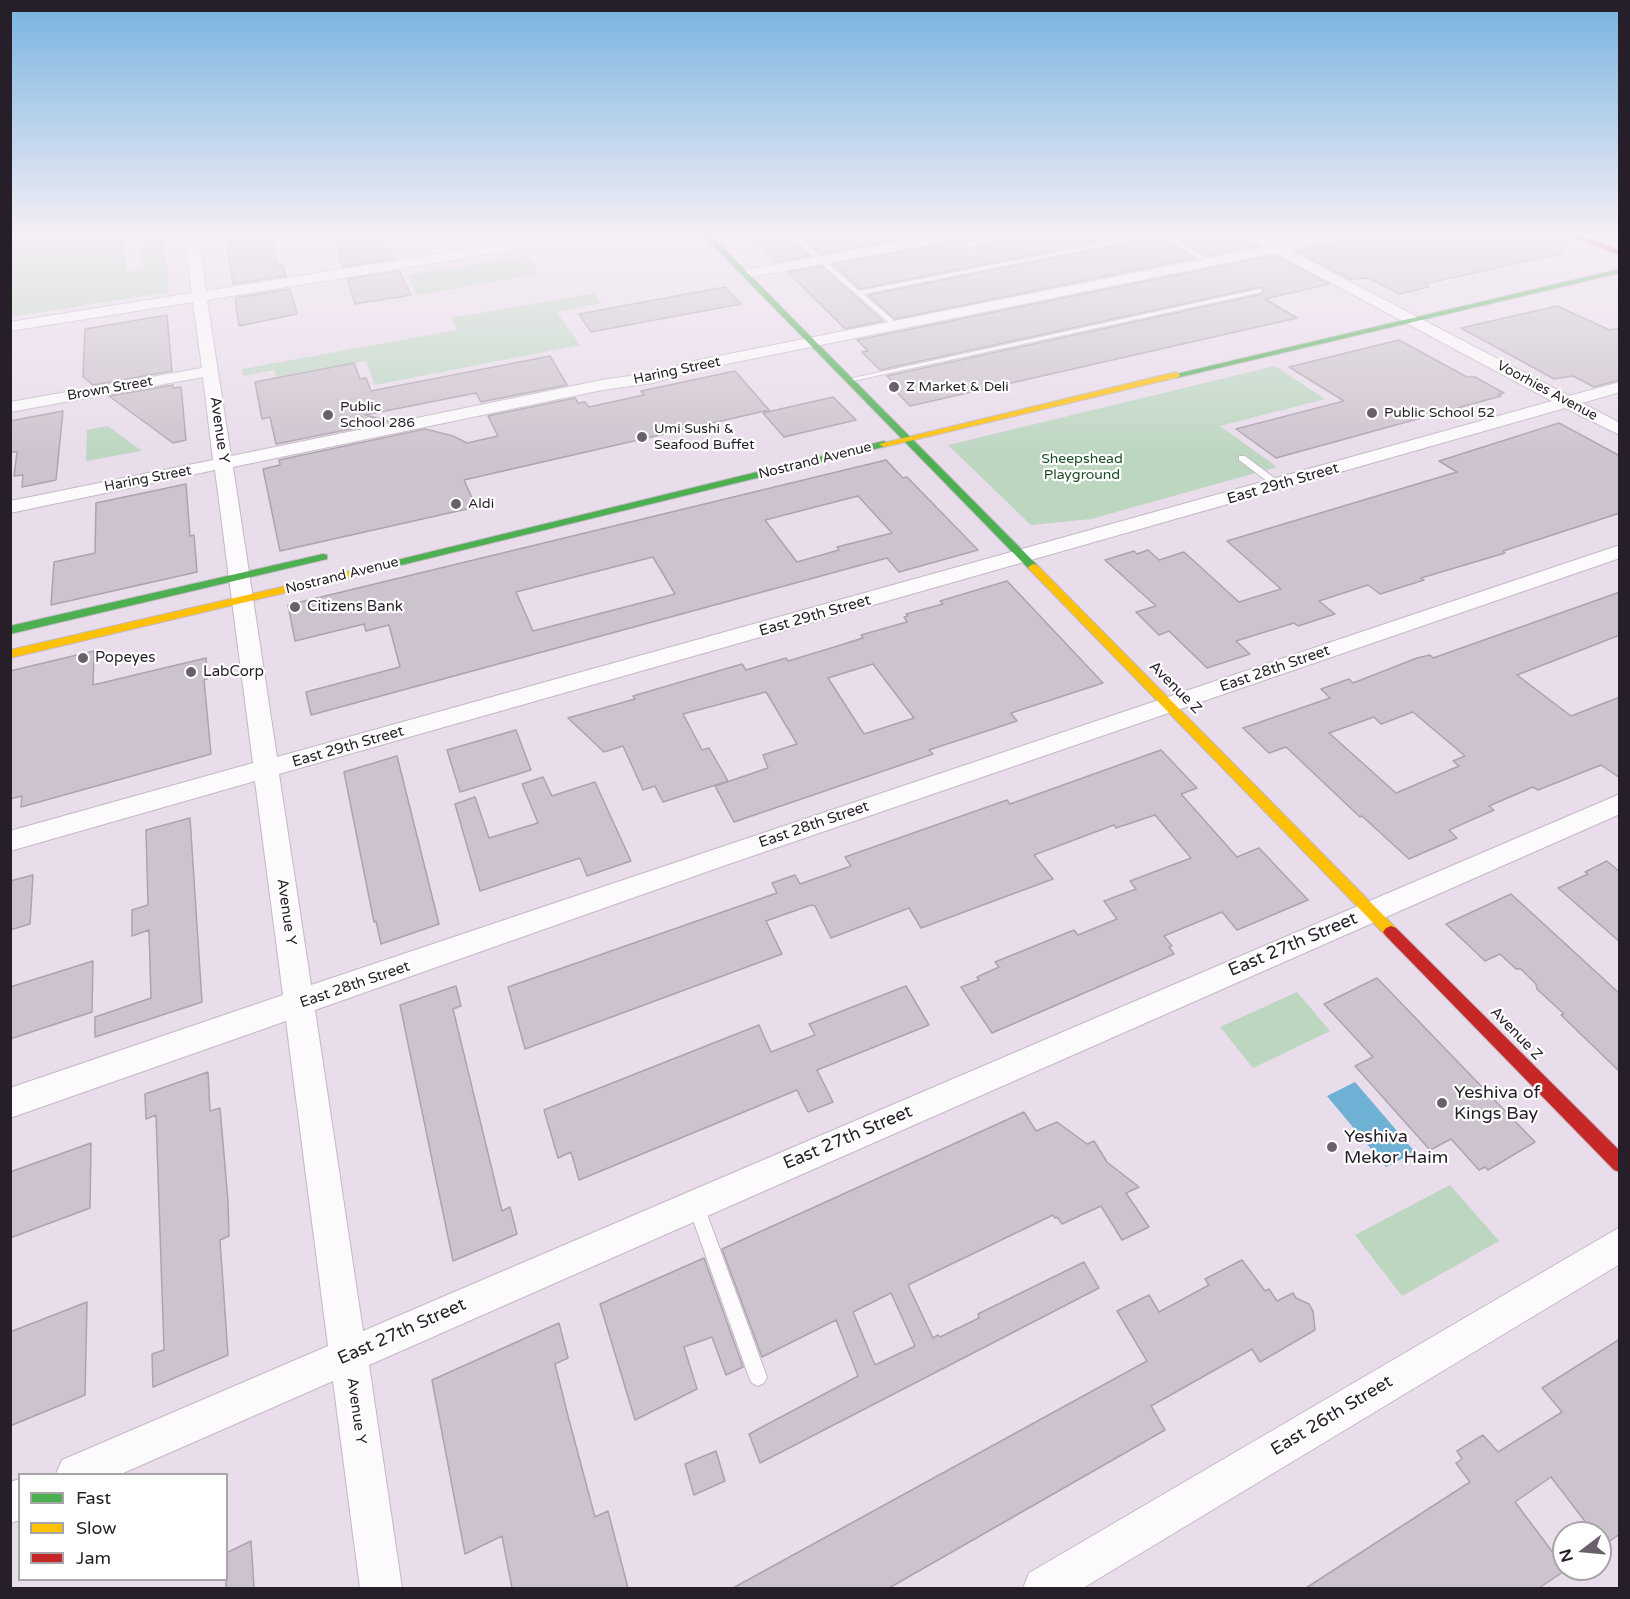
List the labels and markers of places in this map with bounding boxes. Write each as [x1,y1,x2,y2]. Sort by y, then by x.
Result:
place label: Z Market & Deli [906,379,1009,395]
marker: Z Market & Deli [887,380,901,394]
place label: Public School 286 [340,399,415,431]
place label: Public School 52 [1384,405,1495,421]
marker: Public School 52 [1365,406,1379,420]
marker: Public School 286 [321,408,335,422]
place label: Umi Sushi & Seafood Buffet [654,421,755,454]
marker: Umi Sushi & Seafood Buffet [635,430,649,444]
place label: Aldi [468,496,494,512]
marker: Aldi [449,497,463,511]
place label: Citizens Bank [307,598,403,616]
marker: Citizens Bank [288,600,302,614]
place label: Popeyes [95,649,156,667]
marker: Popeyes [76,651,90,665]
place label: LabCorp [203,663,264,681]
marker: LabCorp [184,665,198,679]
place label: Yeshiva of Kings Bay [1454,1082,1540,1124]
marker: Yeshiva of Kings Bay [1435,1096,1449,1110]
place label: Yeshiva Mekor Haim [1344,1126,1448,1168]
marker: Yeshiva Mekor Haim [1325,1140,1339,1154]

